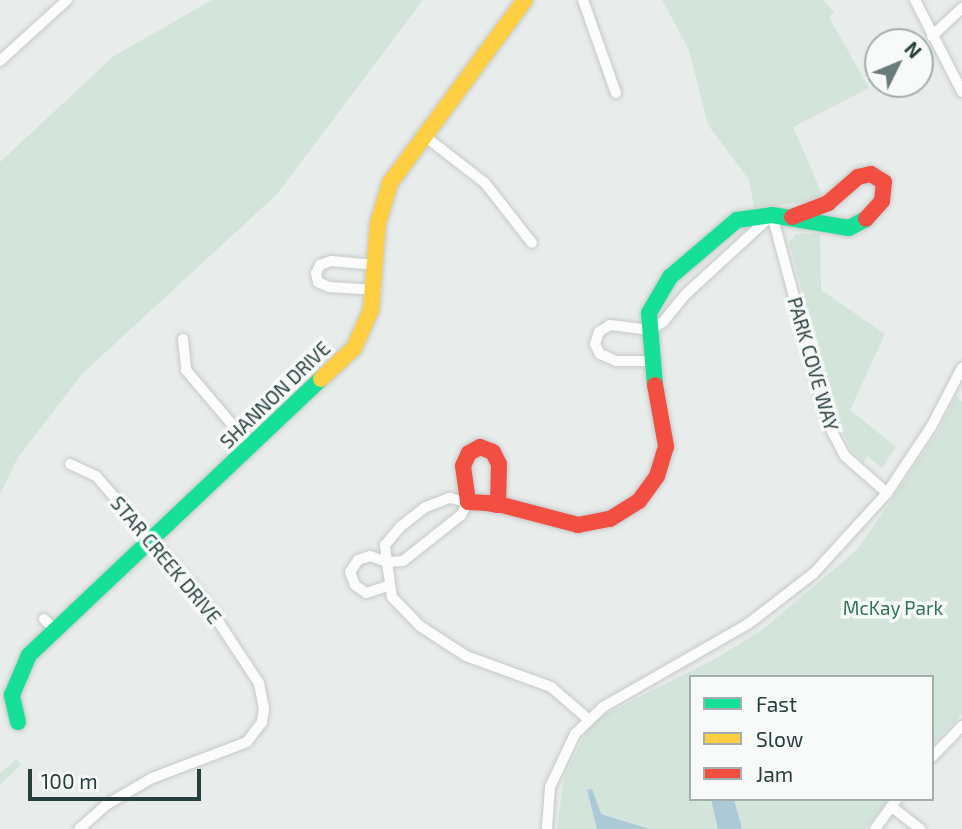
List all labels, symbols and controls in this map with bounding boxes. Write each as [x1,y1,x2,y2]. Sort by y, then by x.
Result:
north arrow [864,28,934,98]
text: N [900,37,926,63]
street label: PARK COVE WAY [783,294,843,434]
street label: SHANNON DRIVE [215,337,335,453]
street label: STAR CREEK DRIVE [106,492,226,628]
park label: McKay Park [843,597,943,619]
legend [689,675,934,801]
text: Fast [756,691,797,716]
text: Slow [756,726,803,751]
scale bar [32,756,205,800]
text: Jam [756,761,793,786]
text: 100 m [41,768,98,793]

